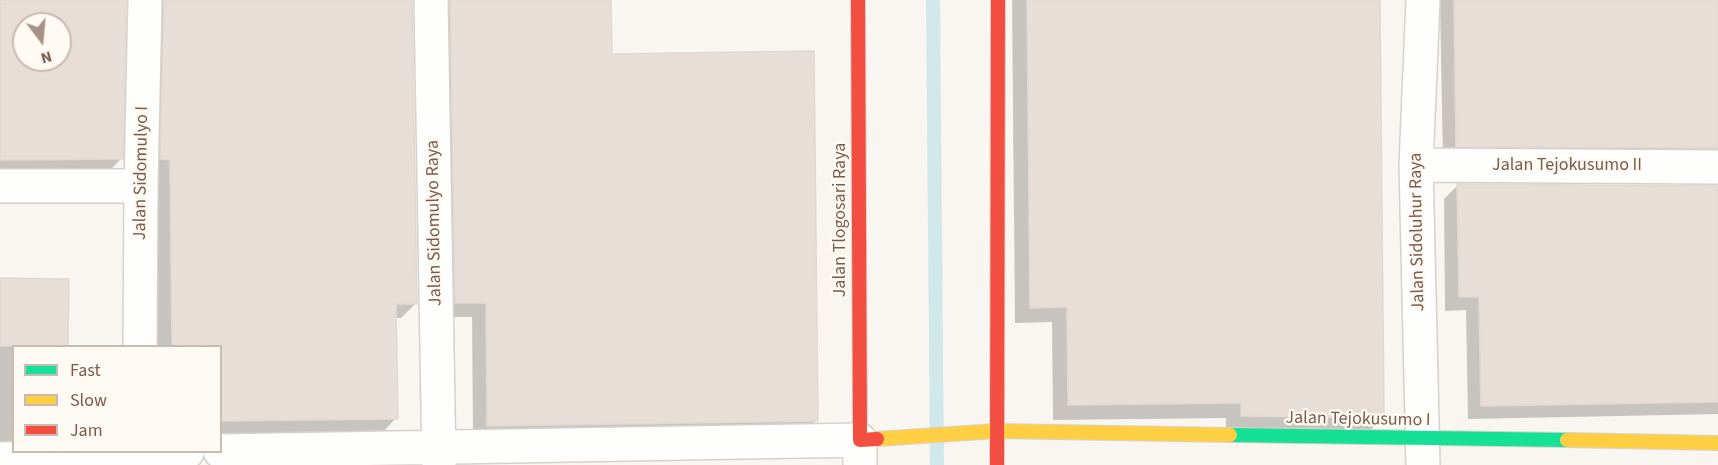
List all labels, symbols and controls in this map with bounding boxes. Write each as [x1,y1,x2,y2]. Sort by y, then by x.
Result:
north arrow [12,12,72,72]
text: N [38,45,55,69]
street label: Jalan Sidomulyo I [130,106,154,240]
street label: Jalan Sidomulyo Raya [423,140,447,306]
street label: Jalan Tlogosari Raya [830,143,852,297]
street label: Jalan Sidoluhur Raya [1406,152,1430,312]
street label: Jalan Tejokusumo II [1492,155,1642,177]
legend [12,345,222,453]
text: Fast [70,358,101,383]
text: Slow [70,388,107,413]
street label: Jalan Tejokusumo I [1285,408,1431,432]
text: Jam [70,418,103,443]

